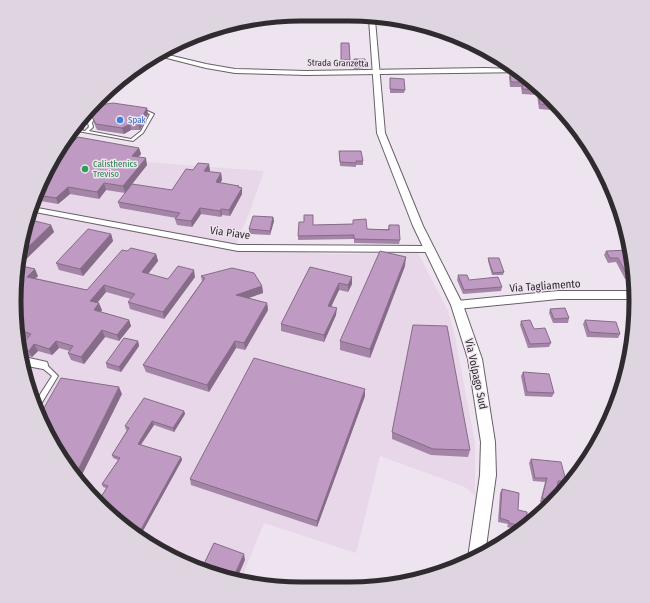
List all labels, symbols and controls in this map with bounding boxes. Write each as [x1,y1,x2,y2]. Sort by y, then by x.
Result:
street label: Strada Granzetta [307,57,369,69]
marker: Spak [115,115,125,125]
place label: Spak [128,115,147,125]
place label: Calisthenics Treviso [93,159,137,179]
marker: Calisthenics Treviso [80,164,90,174]
street label: Via Piave [209,224,251,242]
street label: Via Tagliamento [509,277,581,295]
street label: Via Volpago Sud [462,337,490,411]

